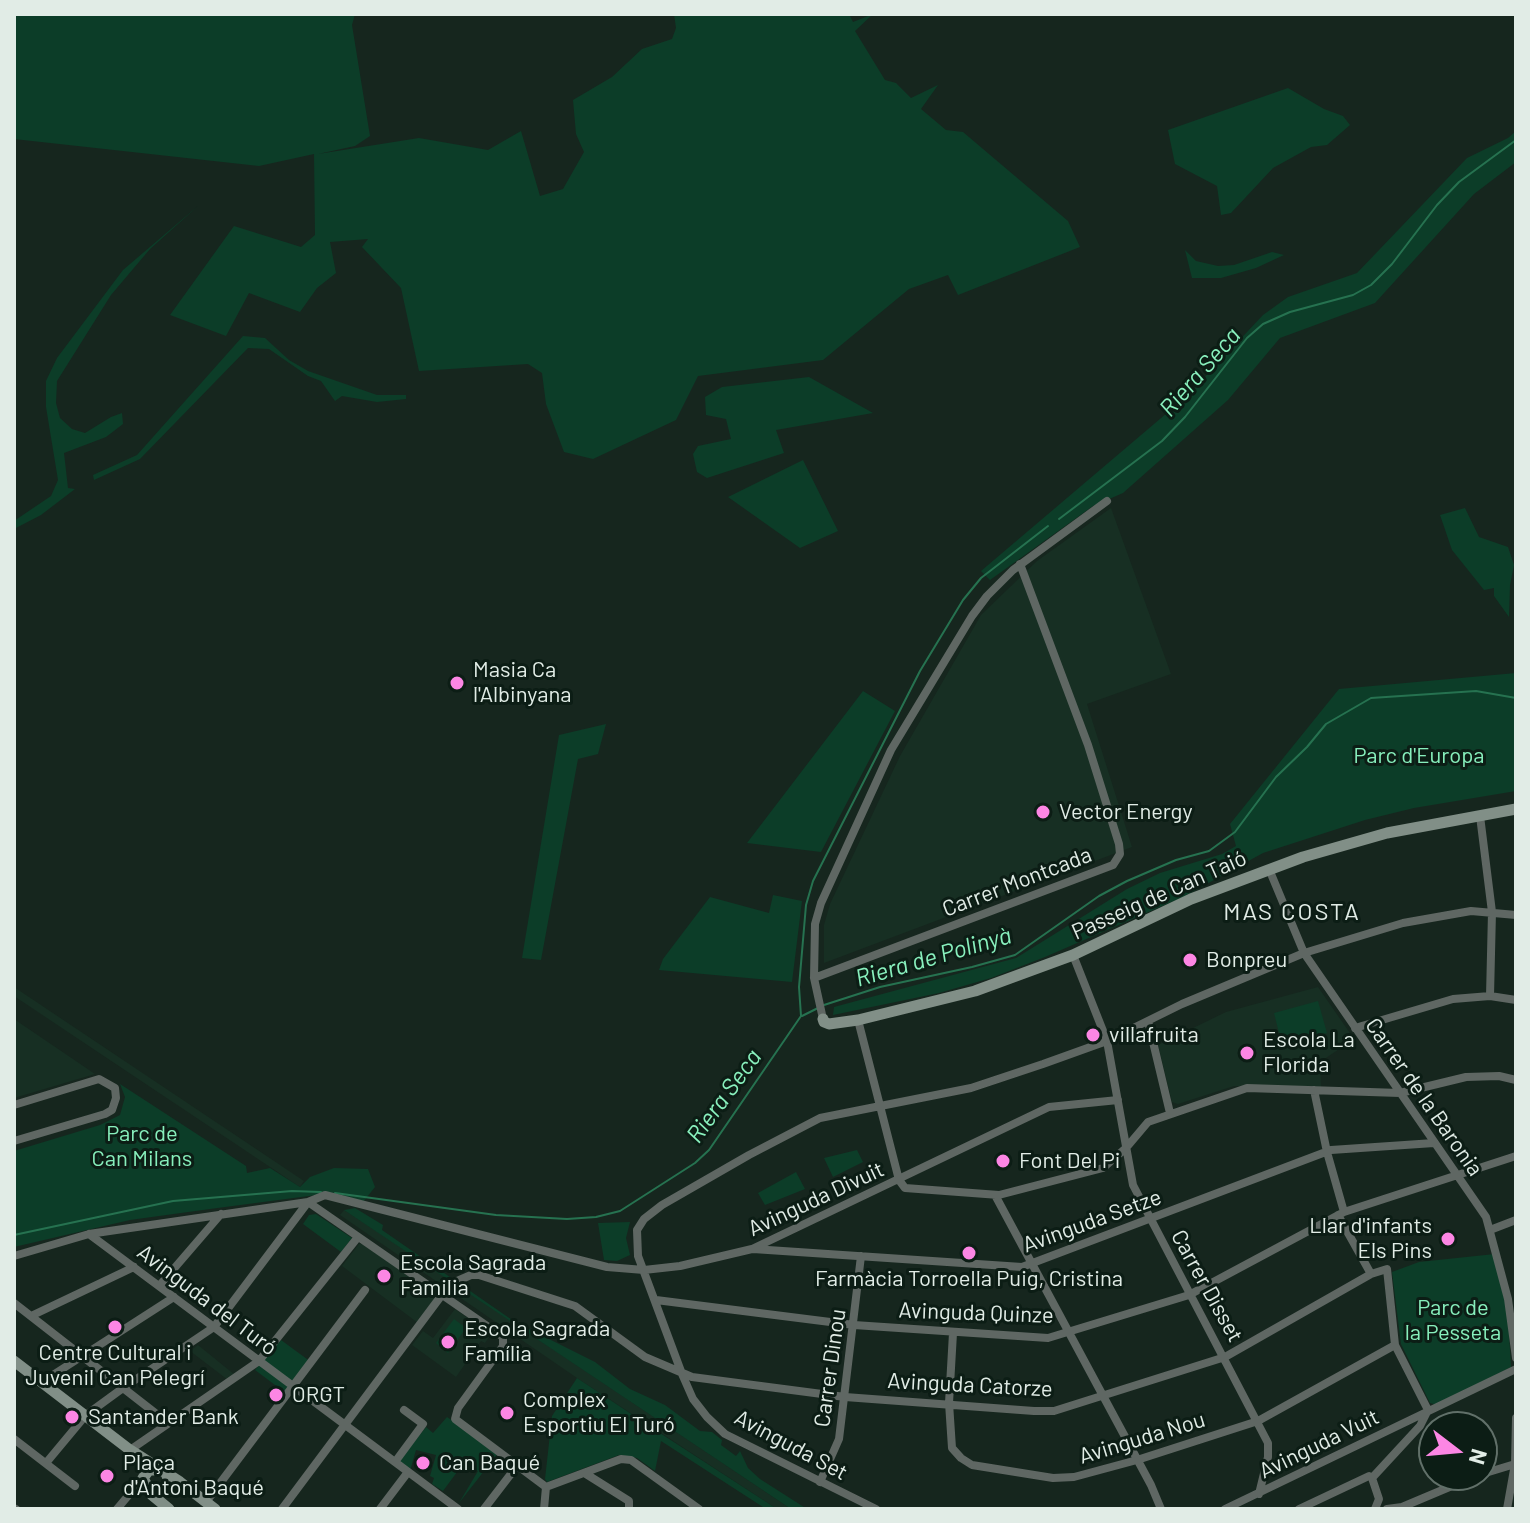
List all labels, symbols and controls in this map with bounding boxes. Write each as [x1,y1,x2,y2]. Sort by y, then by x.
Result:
water label: Riera Seca [1153,321,1247,423]
place label: Masia Ca l'Albinyana [473,657,572,708]
marker: Masia Ca l'Albinyana [448,674,466,692]
park label: Parc d'Europa [1353,743,1485,769]
place label: Vector Energy [1059,799,1193,825]
marker: Vector Energy [1034,803,1052,821]
street label: Carrer Montcada [939,841,1095,923]
street label: Passeig de Can Taió [1068,845,1250,945]
district label: MAS COSTA [1223,898,1361,926]
water label: Riera de Polinyà [852,921,1014,993]
place label: Bonpreu [1206,947,1287,973]
marker: Bonpreu [1181,951,1199,969]
street label: Carrer de la Baronia [1360,1013,1488,1181]
place label: villafruita [1109,1022,1199,1048]
marker: villafruita [1084,1026,1102,1044]
place label: Escola La Florida [1263,1027,1355,1078]
water label: Riera Seca [680,1043,768,1149]
marker: Escola La Florida [1238,1044,1256,1062]
park label: Parc de Can Milans [92,1121,192,1172]
place label: Font Del Pi [1019,1148,1120,1174]
marker: Font Del Pi [994,1152,1012,1170]
street label: Avinguda Divuit [744,1156,888,1242]
street label: Avinguda Setze [1019,1184,1165,1258]
place label: Llar d'infants Els Pins [1309,1213,1432,1264]
street label: Carrer Disset [1165,1225,1249,1347]
marker: Llar d'infants Els Pins [1439,1230,1457,1248]
street label: Avinguda del Turó [132,1239,282,1361]
marker: Farmàcia Torroella Puig, Cristina [960,1244,978,1262]
place label: Escola Sagrada Familia [400,1250,546,1302]
place label: Farmàcia Torroella Puig, Cristina [815,1266,1123,1292]
marker: Escola Sagrada Familia [375,1267,393,1285]
park label: Parc de la Pesseta [1405,1295,1501,1346]
street label: Avinguda Quinze [898,1297,1054,1329]
street label: Carrer Dinou [809,1307,851,1429]
place label: Escola Sagrada Família [464,1316,610,1368]
marker: Centre Cultural i Juvenil Can Pelegrí [106,1318,124,1336]
marker: Escola Sagrada Família [439,1333,457,1351]
place label: Centre Cultural i Juvenil Can Pelegrí [25,1340,205,1392]
street label: Avinguda Catorze [887,1367,1053,1403]
place label: ORGT [292,1382,345,1408]
marker: ORGT [267,1386,285,1404]
place label: Complex Esportiu El Turó [523,1387,675,1438]
place label: Santander Bank [88,1404,239,1430]
marker: Complex Esportiu El Turó [498,1404,516,1422]
street label: Avinguda Set [730,1404,852,1486]
street label: Avinguda Vuit [1255,1404,1383,1484]
street label: Avinguda Nou [1076,1406,1208,1470]
marker: Santander Bank [63,1408,81,1426]
north arrow [1418,1411,1498,1491]
text: N [1465,1446,1494,1468]
place label: Plaça d'Antoni Baqué [123,1450,264,1502]
place label: Can Baqué [439,1450,540,1476]
marker: Can Baqué [414,1454,432,1472]
marker: Plaça d'Antoni Baqué [98,1467,116,1485]

